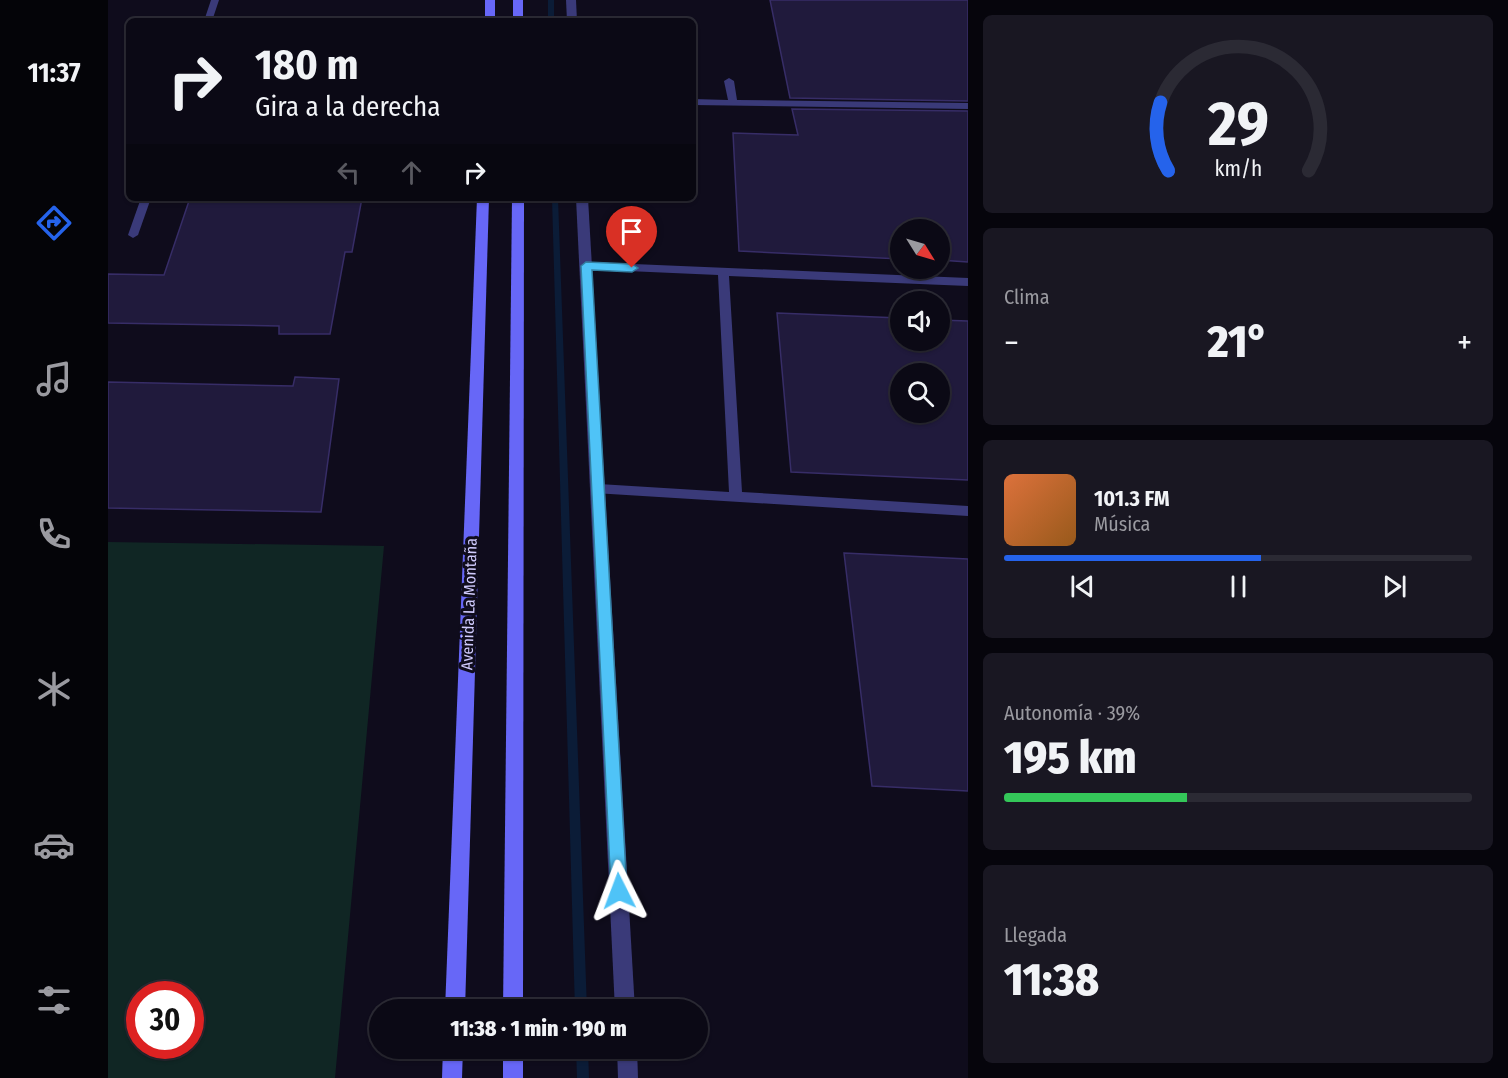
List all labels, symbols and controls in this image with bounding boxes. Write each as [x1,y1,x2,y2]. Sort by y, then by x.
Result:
text: 180 m [255,40,359,90]
icon: right [156,42,234,120]
text: 11:37 [27,57,81,89]
text: 29 [1207,87,1268,162]
text: Gira a la derecha [255,91,440,123]
icon: left [332,156,365,189]
icon: ahead [395,156,428,189]
icon: right [458,156,491,189]
text: km/h [1214,156,1262,182]
icon: directions [33,202,75,244]
pin [606,206,657,268]
icon: arrive [615,215,648,248]
north arrow [890,219,950,279]
map controls [890,219,950,423]
text: Clima [1004,285,1049,309]
button: sound [890,291,950,351]
text: 21° [1207,315,1268,369]
text: − [1004,323,1019,363]
text: + [1457,323,1472,363]
icon: music [33,358,75,400]
button: search [890,363,950,423]
text: 101.3 FM [1094,485,1169,512]
text: Música [1094,512,1150,536]
icon: phone [33,513,75,555]
street label: Avenida La Montaña [457,538,481,670]
icon: previous [1066,570,1099,603]
icon: pause [1222,570,1255,603]
icon: next [1378,570,1411,603]
icon: climate [33,668,75,710]
text: Autonomía · 39% [1004,701,1140,725]
text: 195 km [1004,731,1137,785]
icon: car [33,824,75,866]
position arrow [587,859,651,923]
text: Llegada [1004,923,1067,947]
text: 11:38 [1004,953,1099,1007]
icon: filters [33,979,75,1021]
speed limit sign: 30 [126,981,204,1059]
text: 11:38 · 1 min · 190 m [450,1015,627,1042]

